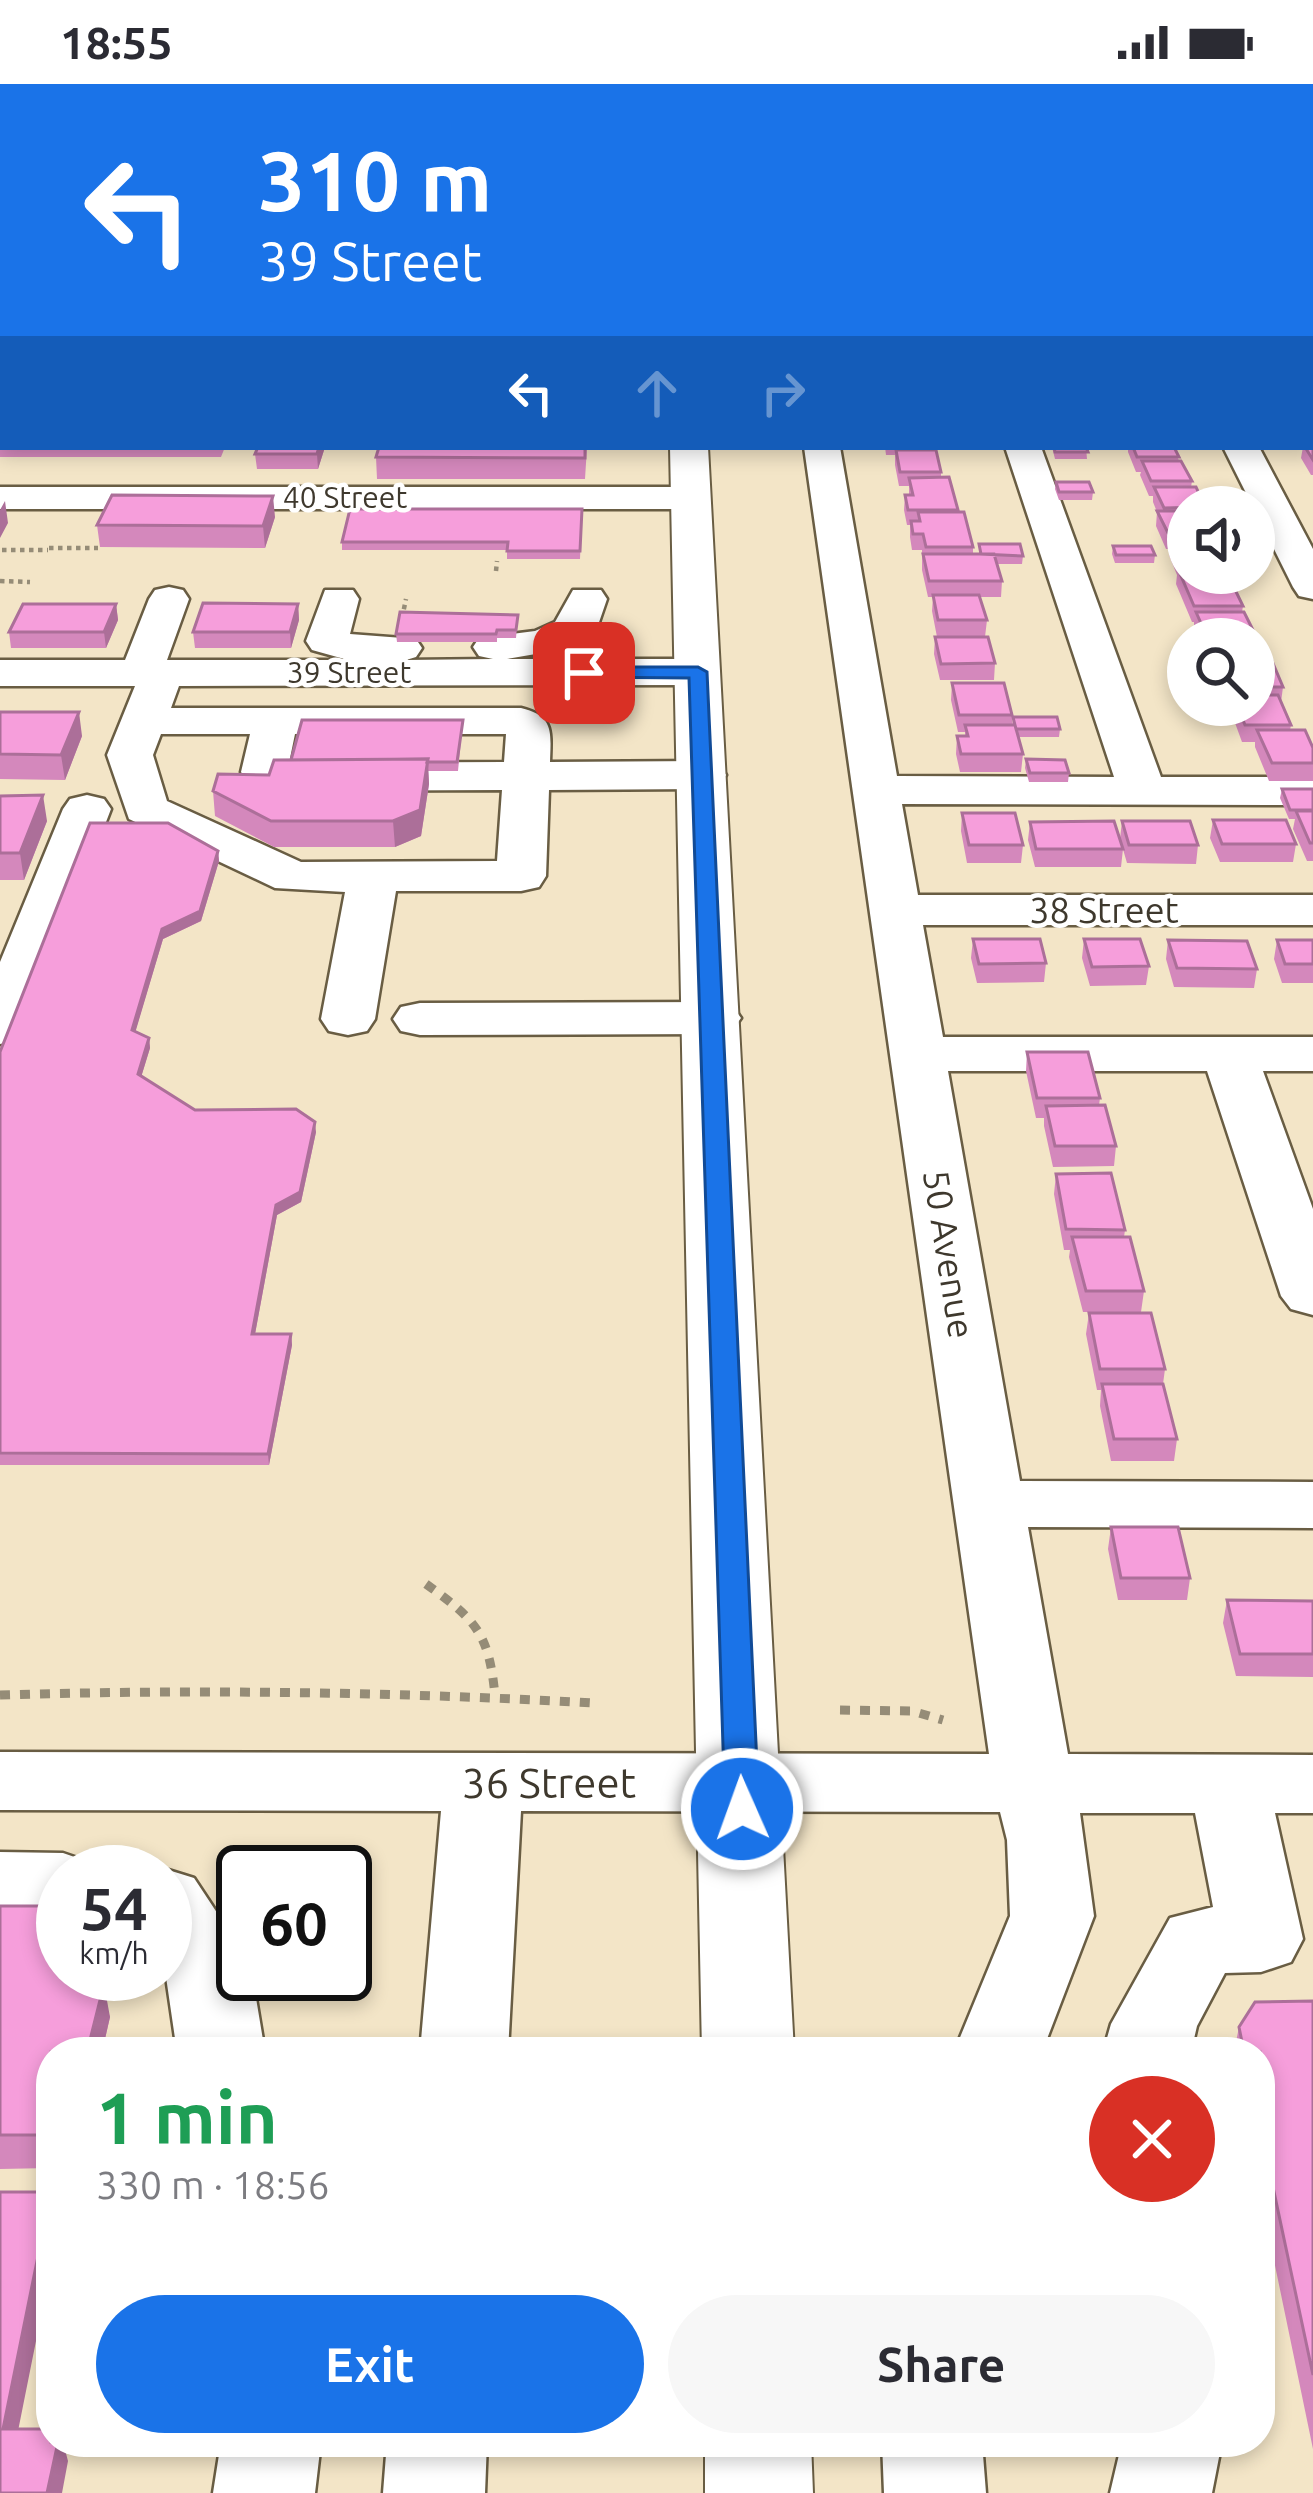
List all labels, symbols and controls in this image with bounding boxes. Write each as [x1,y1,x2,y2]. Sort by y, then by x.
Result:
text: 18:55 [60,17,173,68]
icon: left [60,132,216,288]
text: 310 m [258,133,492,227]
text: 39 Street [258,231,482,291]
icon: left [498,360,564,426]
icon: ahead [624,360,690,426]
icon: right [750,360,816,426]
street label: 40 Street [283,480,407,514]
map controls [1167,486,1275,726]
button: sound [1167,486,1275,594]
button: search [1167,618,1275,726]
pin [533,622,635,724]
icon: arrive [551,640,617,706]
street label: 39 Street [287,655,411,689]
street label: 38 Street [1029,889,1179,930]
street label: 50 Avenue [916,1167,983,1341]
position arrow [679,1746,805,1872]
street label: 36 Street [462,1759,636,1806]
speed limit sign: 60 [216,1845,372,2001]
text: 54 [80,1874,148,1941]
text: km/h [79,1936,149,1970]
button: close [1089,2076,1215,2202]
text: 1 min [96,2077,278,2158]
text: 330 m · 18:56 [96,2163,330,2206]
button: Exit [96,2295,644,2433]
button: Share [668,2295,1215,2433]

